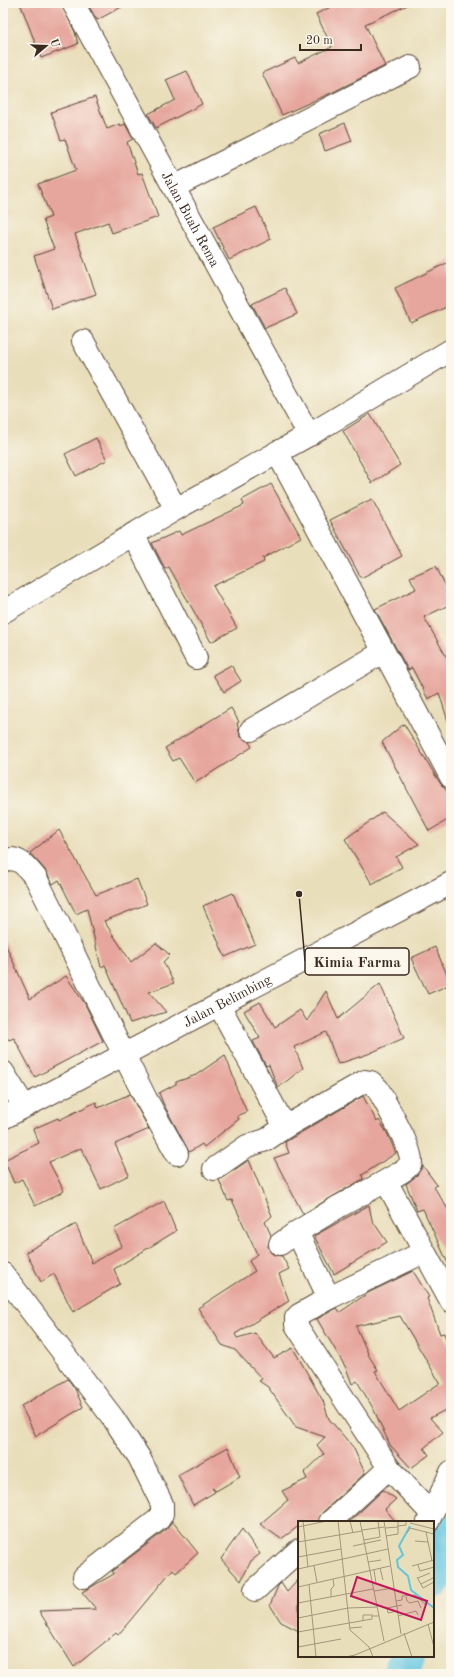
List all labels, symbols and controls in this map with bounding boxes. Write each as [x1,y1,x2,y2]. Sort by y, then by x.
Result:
north arrow [26,26,66,66]
scale bar [300,26,361,52]
text: 20 m [306,35,333,47]
text: U [47,37,61,49]
street label: Jalan Buah Rema [158,169,222,270]
callout: Kimia Farma [305,948,409,975]
text: Kimia Farma [313,956,401,971]
street label: Jalan Belimbing [181,972,274,1030]
inset map [298,1521,434,1657]

